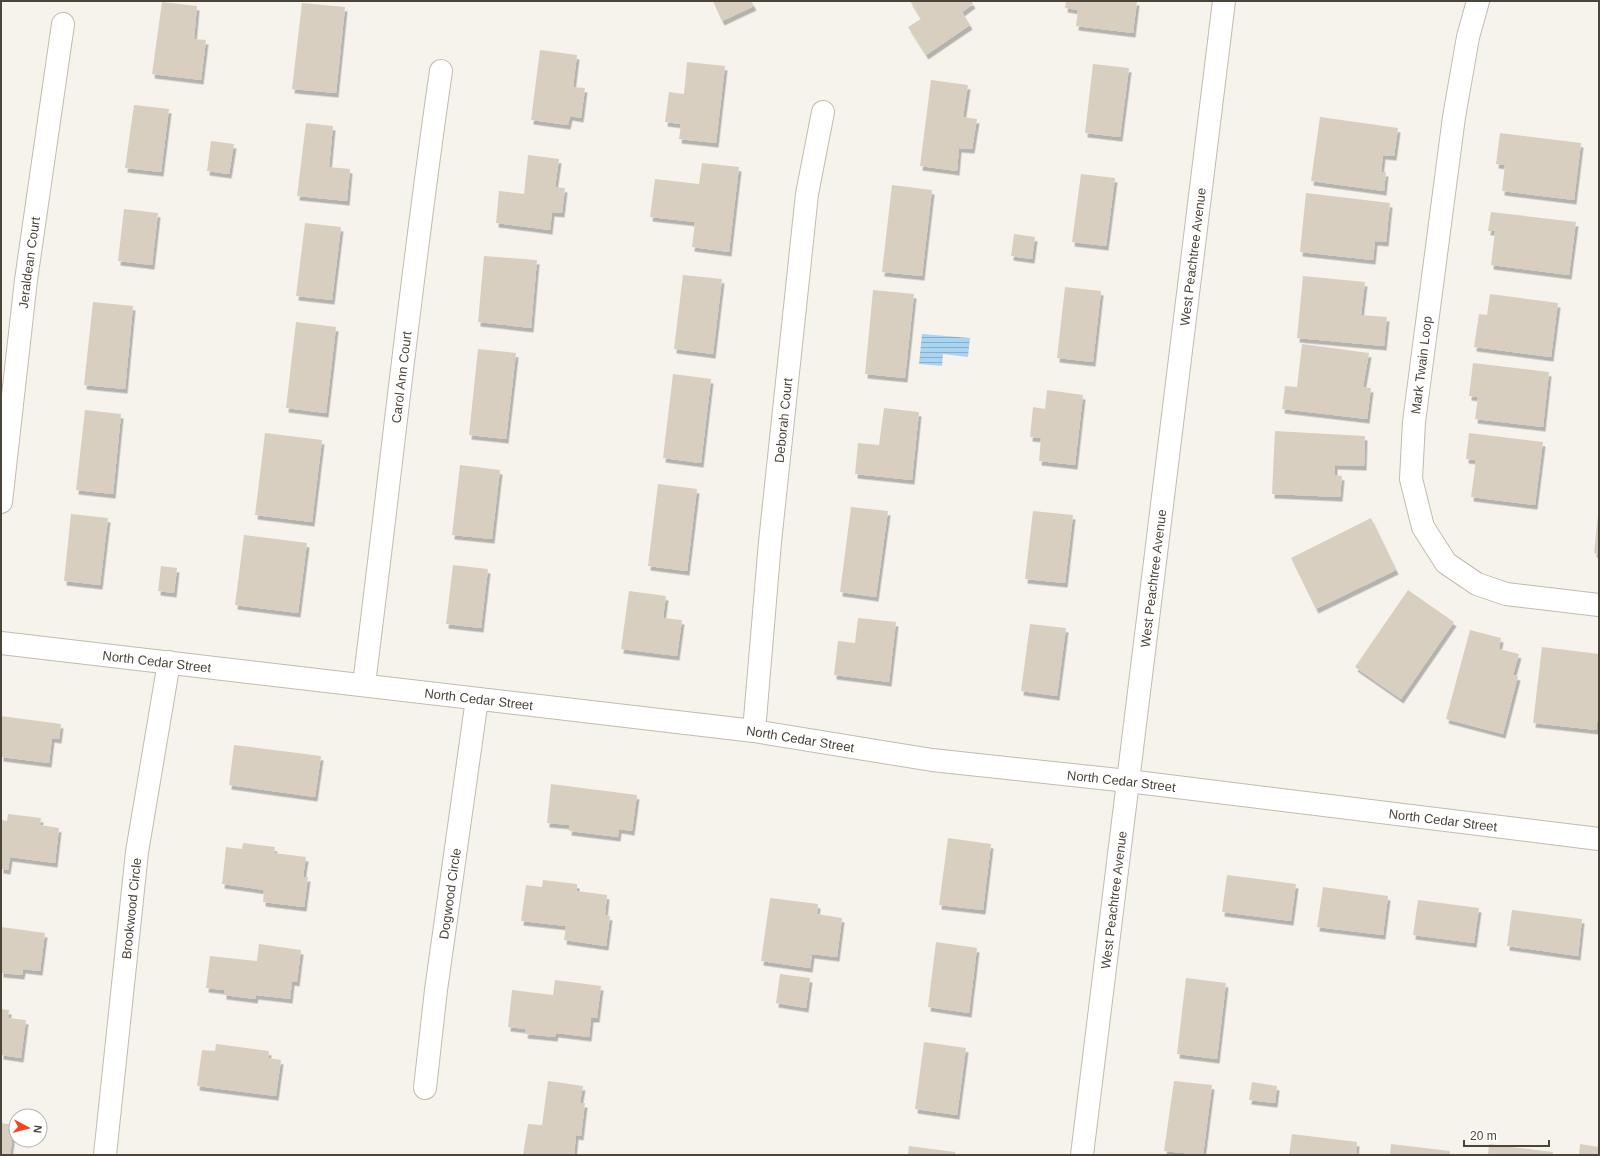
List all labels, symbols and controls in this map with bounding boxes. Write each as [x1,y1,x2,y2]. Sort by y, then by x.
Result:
street label: West Peachtree Avenue [1177,187,1209,327]
street label: Jeraldean Court [16,215,43,309]
street label: Mark Twain Loop [1408,315,1435,415]
street label: Carol Ann Court [389,330,415,424]
street label: Deborah Court [771,377,795,464]
street label: West Peachtree Avenue [1138,508,1169,648]
street label: North Cedar Street [102,648,212,676]
street label: North Cedar Street [424,686,534,713]
street label: North Cedar Street [745,723,856,755]
street label: North Cedar Street [1066,768,1177,795]
street label: North Cedar Street [1388,806,1498,834]
street label: West Peachtree Avenue [1098,830,1130,970]
street label: Dogwood Circle [436,847,464,940]
street label: Brookwood Circle [119,857,144,960]
north arrow [8,1108,48,1148]
scale bar [1464,1122,1549,1148]
text: N [31,1125,44,1134]
text: 20 m [1470,1129,1497,1143]

